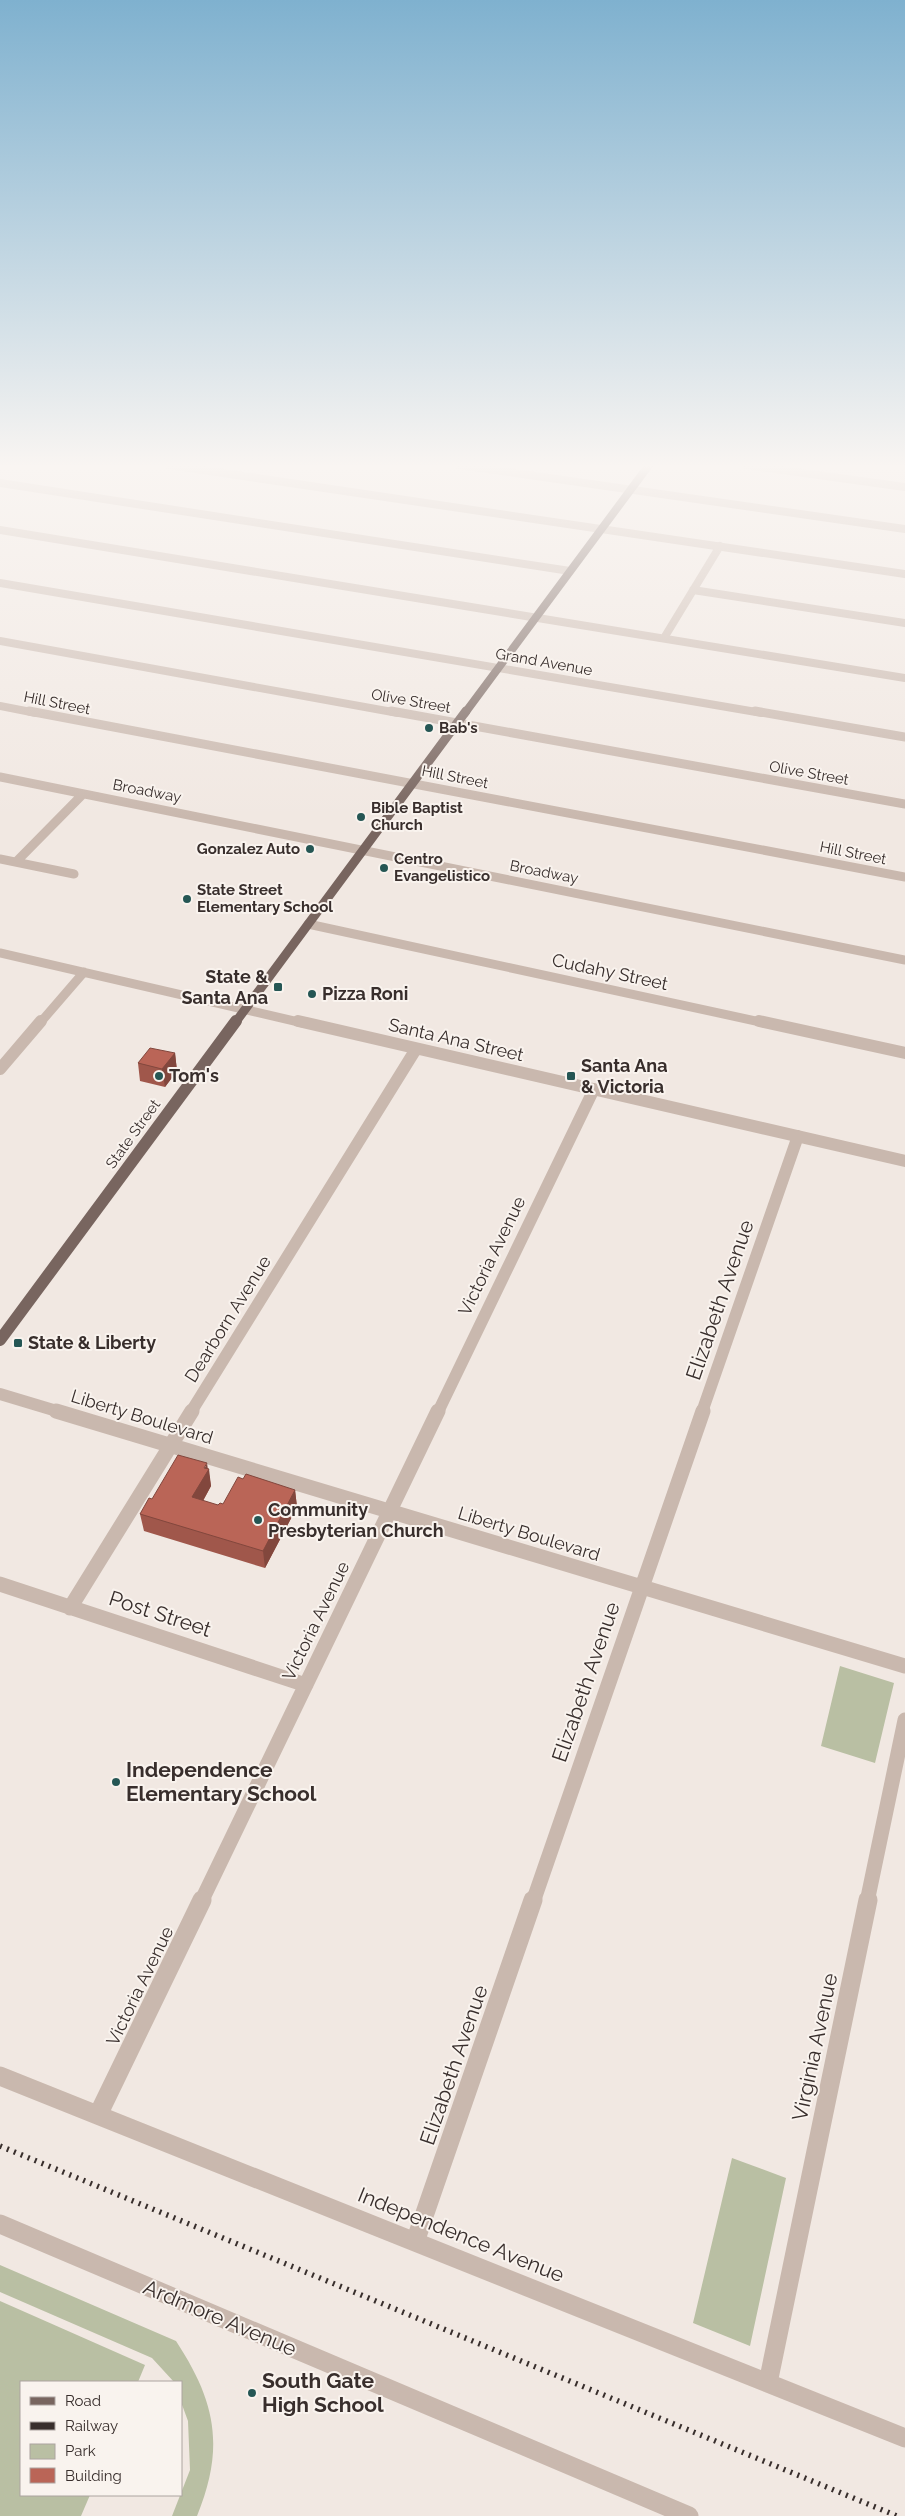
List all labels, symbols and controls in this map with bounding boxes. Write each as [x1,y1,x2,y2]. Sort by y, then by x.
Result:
street label: Grand Avenue [494,645,594,679]
street label: Olive Street [370,685,452,717]
street label: Hill Street [22,688,92,718]
place label: Bab's [439,719,478,737]
marker: Bab's [423,722,435,734]
street label: Olive Street [768,757,850,789]
street label: Hill Street [420,762,490,792]
street label: Broadway [111,776,183,806]
place label: Bible Baptist Church [371,799,463,834]
marker: Bible Baptist Church [355,811,367,823]
street label: Hill Street [818,838,888,868]
place label: Gonzalez Auto [197,840,300,858]
marker: Gonzalez Auto [304,843,316,855]
place label: Centro Evangelistico [394,850,490,885]
street label: Broadway [508,857,580,887]
marker: Centro Evangelistico [378,862,390,874]
place label: State Street Elementary School [197,881,333,916]
marker: State Street Elementary School [181,893,193,905]
street label: Cudahy Street [550,949,670,994]
place label: State & Santa Ana [182,966,268,1008]
marker: State & Santa Ana [272,981,284,993]
place label: Pizza Roni [322,983,408,1004]
marker: Pizza Roni [306,988,318,1000]
street label: Santa Ana Street [387,1014,526,1065]
place label: Santa Ana & Victoria [581,1055,667,1097]
place label: Tom's [169,1065,219,1086]
marker: Tom's [153,1070,165,1082]
marker: Santa Ana & Victoria [565,1070,577,1082]
street label: State Street [102,1096,164,1172]
street label: Victoria Avenue [454,1192,530,1319]
street label: Elizabeth Avenue [680,1216,759,1383]
street label: Dearborn Avenue [180,1251,275,1386]
place label: State & Liberty [28,1332,156,1353]
marker: State & Liberty [12,1337,24,1349]
street label: Liberty Boulevard [69,1385,216,1448]
place label: Community Presbyterian Church [268,1499,444,1541]
street label: Liberty Boulevard [456,1502,603,1565]
marker: Community Presbyterian Church [252,1514,264,1526]
street label: Victoria Avenue [278,1557,354,1684]
street label: Post Street [106,1585,214,1642]
street label: Elizabeth Avenue [546,1598,625,1765]
place label: Independence Elementary School [126,1757,317,1806]
marker: Independence Elementary School [110,1776,122,1788]
street label: Victoria Avenue [102,1922,178,2049]
street label: Virginia Avenue [787,1971,842,2123]
street label: Elizabeth Avenue [414,1981,493,2148]
street label: Independence Avenue [354,2182,568,2287]
street label: Ardmore Avenue [140,2274,301,2361]
place label: South Gate High School [262,2368,384,2417]
legend [20,2381,182,2496]
marker: South Gate High School [246,2387,258,2399]
text: Road [65,2392,101,2410]
text: Railway [65,2417,118,2435]
text: Park [65,2442,96,2460]
text: Building [65,2467,122,2485]

